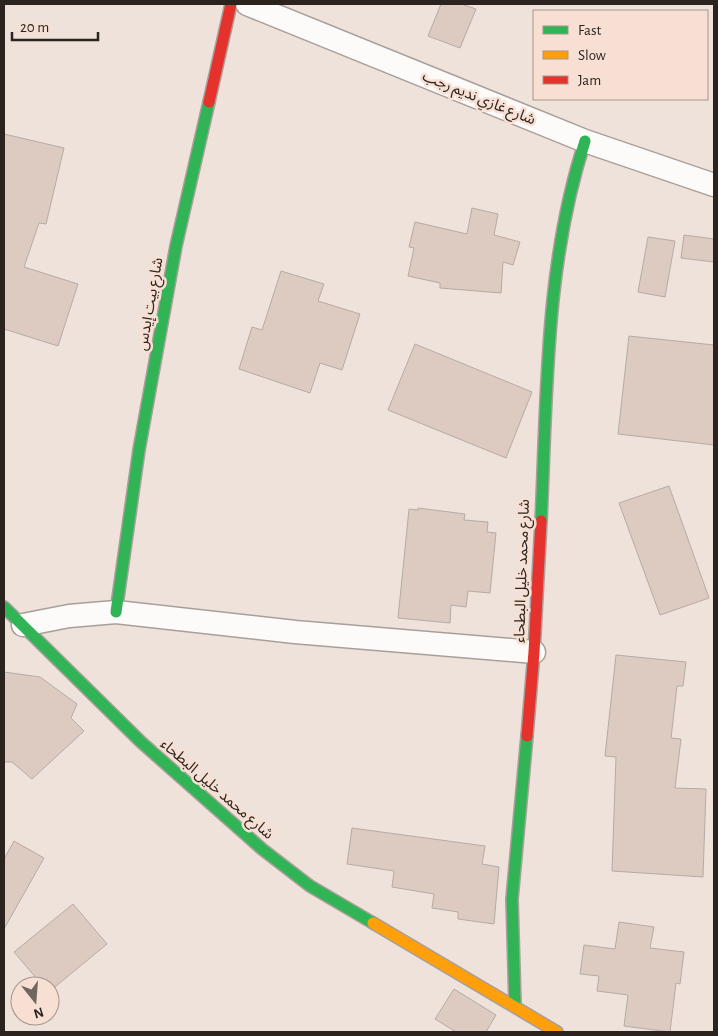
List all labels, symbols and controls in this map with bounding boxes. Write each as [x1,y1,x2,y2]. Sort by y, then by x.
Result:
scale bar [12,10,99,42]
legend [533,10,708,100]
text: 20 m [20,20,49,35]
text: Fast [578,23,602,38]
text: Slow [578,48,606,63]
street label: شارع غازي نديم رجب [419,68,538,131]
text: Jam [578,73,601,88]
street label: شارع بيت إيدس [134,256,170,352]
street label: شارع محمد خليل البطحاء [512,499,536,643]
street label: شارع محمد خليل البطحاء [155,736,276,845]
north arrow [10,976,60,1026]
text: N [32,1004,45,1021]

